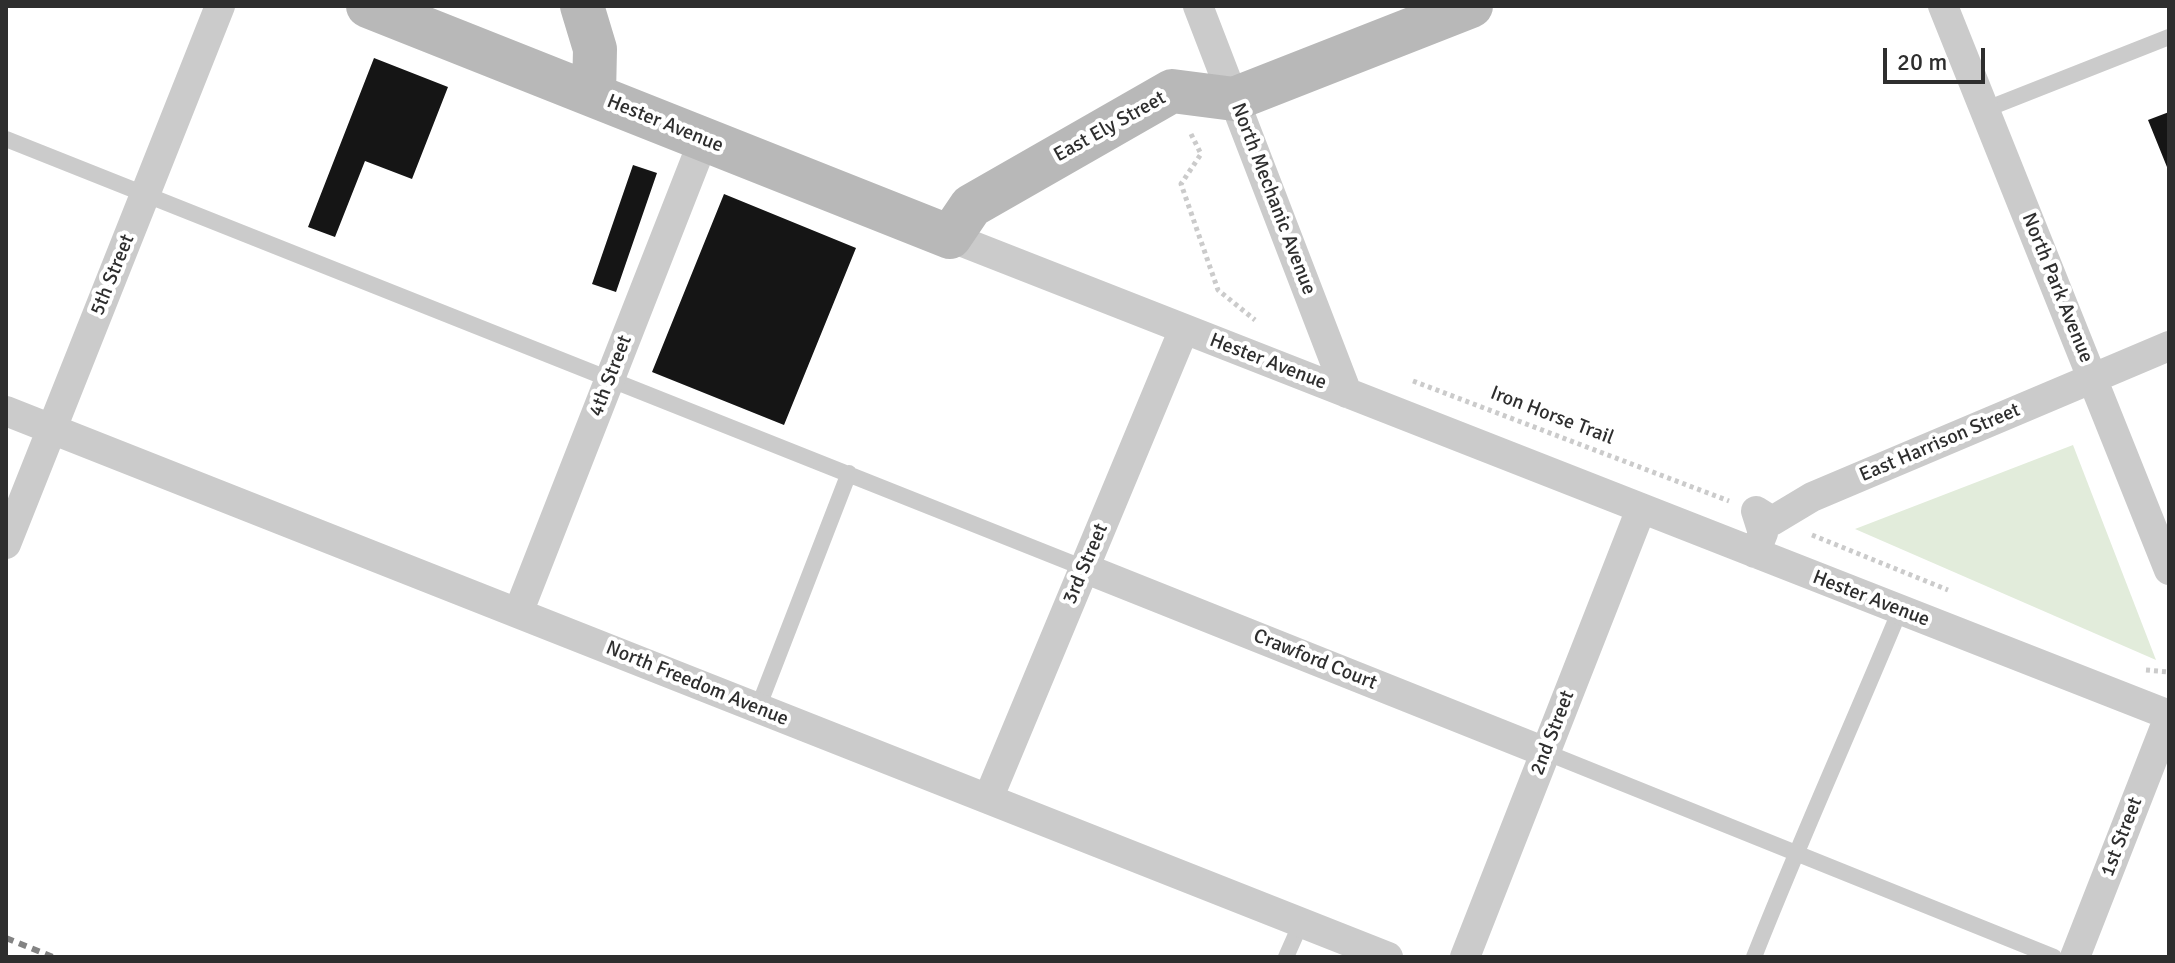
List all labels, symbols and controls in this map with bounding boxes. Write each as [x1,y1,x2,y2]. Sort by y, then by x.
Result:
scale bar [1887,32,1989,82]
text: 20 m [1897,47,1947,77]
street label: East Ely Street [1050,86,1170,168]
street label: Hester Avenue [603,90,727,158]
street label: North Mechanic Avenue [1225,100,1321,298]
street label: North Park Avenue [2016,210,2098,366]
street label: 5th Street [86,231,140,319]
street label: Hester Avenue [1206,329,1330,395]
street label: 4th Street [585,332,637,420]
street label: Iron Horse Trail [1487,381,1617,451]
street label: East Harrison Street [1856,398,2024,488]
street label: 3rd Street [1058,520,1114,608]
street label: Hester Avenue [1809,566,1933,632]
street label: Crawford Court [1250,624,1380,696]
street label: North Freedom Avenue [602,636,792,732]
street label: 2nd Street [1526,687,1580,779]
street label: 1st Street [2096,794,2148,880]

